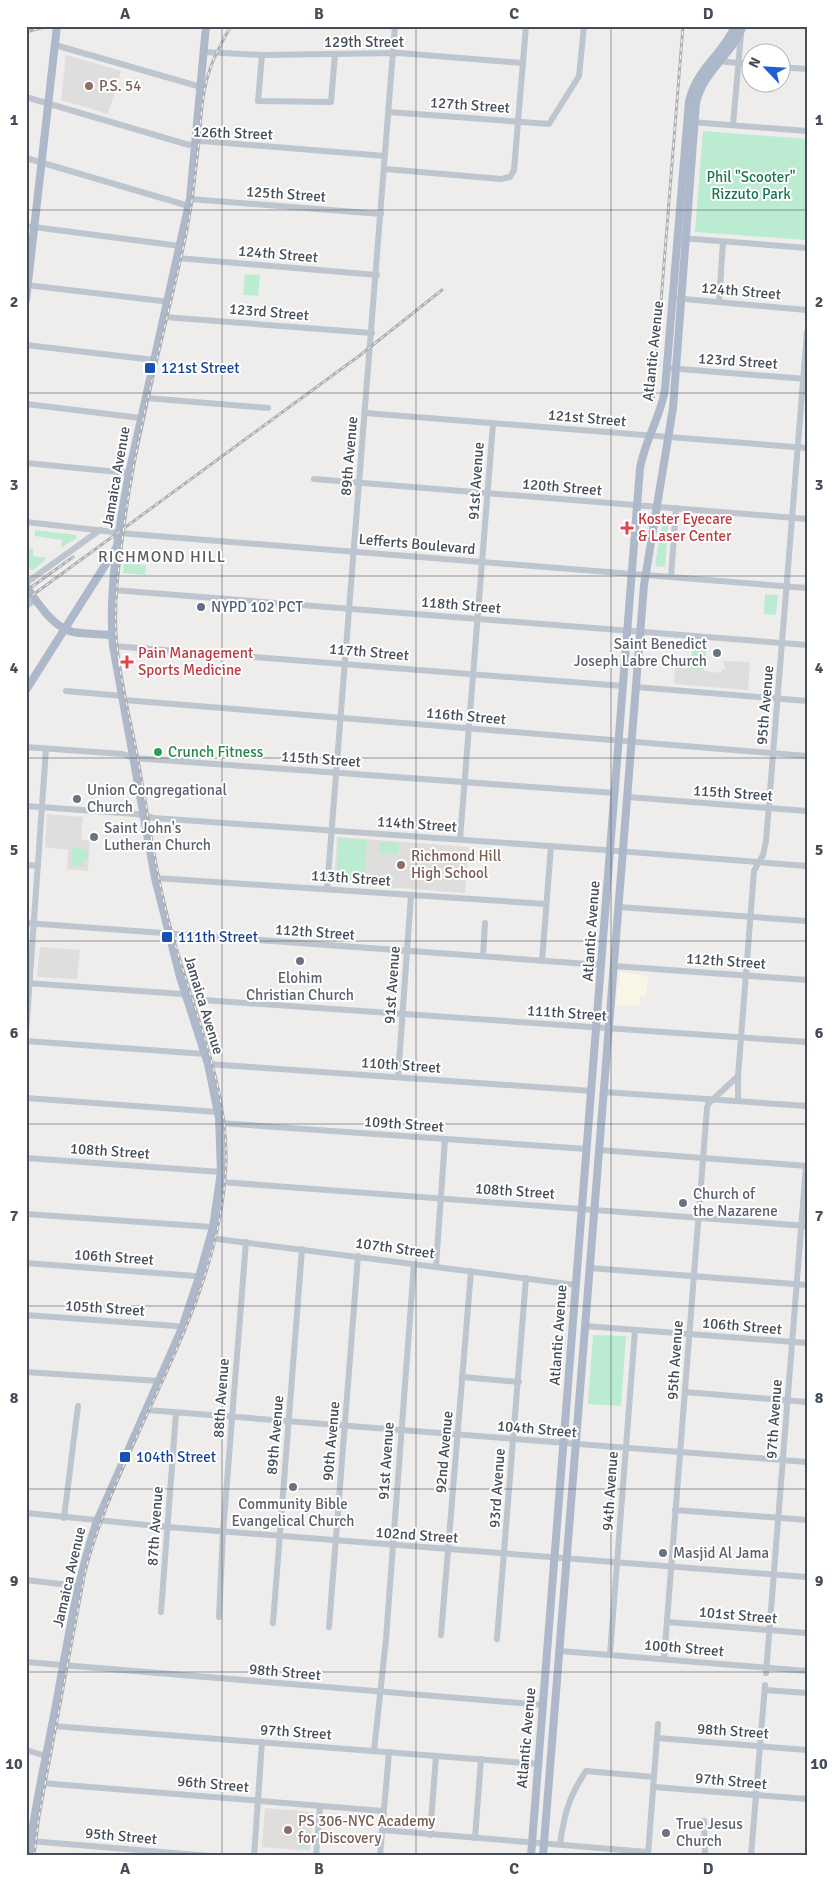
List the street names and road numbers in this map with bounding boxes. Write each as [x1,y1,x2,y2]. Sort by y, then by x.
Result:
street label: 129th Street [324,33,404,51]
street label: 127th Street [429,93,511,117]
street label: 126th Street [193,123,273,143]
street label: 125th Street [245,182,327,206]
street label: 124th Street [237,242,319,266]
street label: 124th Street [700,279,782,303]
street label: 123rd Street [228,300,310,324]
street label: Atlantic Avenue [639,300,667,402]
street label: 123rd Street [697,349,779,373]
street label: 121st Street [547,406,627,430]
street label: 89th Avenue [337,415,361,497]
street label: Jamaica Avenue [98,425,134,529]
street label: 91st Avenue [464,441,488,521]
street label: 120th Street [521,475,603,499]
street label: Lefferts Boulevard [358,530,476,558]
street label: 118th Street [420,593,502,617]
street label: 117th Street [328,640,410,664]
street label: 95th Avenue [753,664,777,746]
street label: 116th Street [425,704,507,728]
street label: 115th Street [280,747,362,771]
street label: 115th Street [692,781,774,805]
street label: 114th Street [376,812,458,836]
street label: 113th Street [310,866,392,890]
street label: Atlantic Avenue [578,880,604,982]
street label: 112th Street [274,920,356,944]
street label: 91st Avenue [380,945,404,1025]
street label: 112th Street [685,949,767,973]
street label: Jamaica Avenue [180,953,228,1057]
street label: 111th Street [526,1001,608,1025]
street label: 110th Street [360,1053,442,1077]
street label: 109th Street [363,1112,445,1136]
street label: 108th Street [69,1139,151,1163]
street label: 108th Street [474,1179,556,1203]
street label: 107th Street [354,1234,436,1262]
street label: 106th Street [73,1245,155,1269]
street label: Atlantic Avenue [545,1284,571,1386]
street label: 105th Street [64,1296,146,1320]
street label: 106th Street [701,1314,783,1338]
street label: 95th Avenue [663,1320,687,1400]
street label: 88th Avenue [209,1358,233,1438]
street label: 97th Avenue [762,1379,786,1459]
street label: 89th Avenue [263,1394,287,1476]
street label: 90th Avenue [319,1400,343,1482]
street label: 92nd Avenue [431,1410,457,1494]
street label: 104th Street [496,1417,578,1441]
street label: 91st Avenue [374,1421,398,1501]
street label: 93rd Avenue [485,1448,509,1528]
street label: 94th Avenue [598,1451,622,1531]
street label: 87th Avenue [143,1486,167,1566]
street label: 102nd Street [375,1523,459,1547]
street label: Jamaica Avenue [49,1525,89,1629]
street label: 101st Street [698,1603,778,1627]
street label: 100th Street [643,1636,725,1660]
street label: 98th Street [248,1660,322,1684]
street label: Atlantic Avenue [513,1687,539,1789]
street label: 98th Street [696,1720,770,1742]
street label: 97th Street [259,1721,333,1743]
street label: 97th Street [694,1769,768,1793]
street label: 96th Street [176,1772,250,1796]
street label: 95th Street [84,1824,158,1848]

